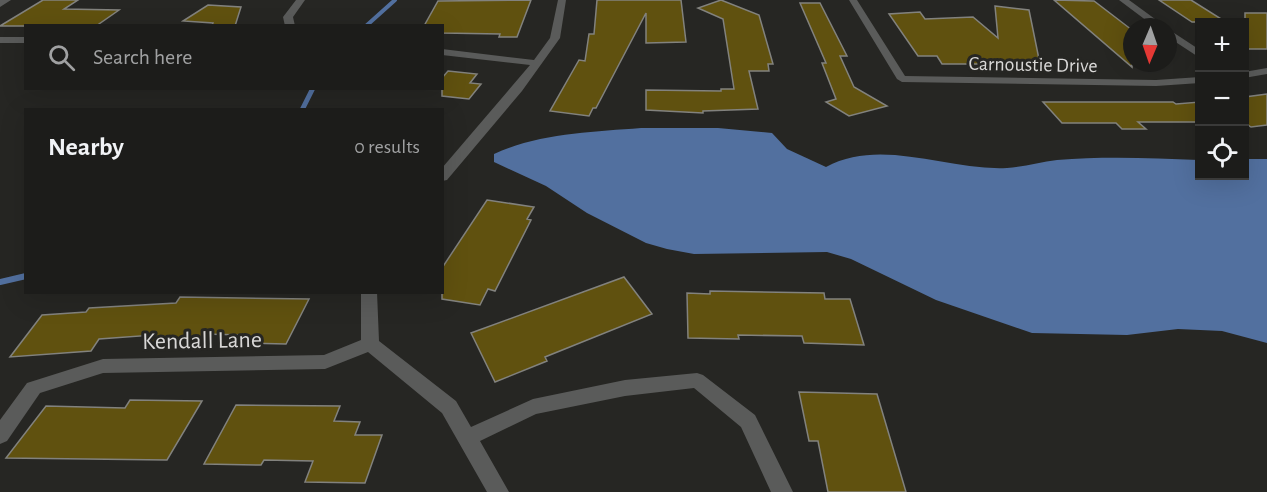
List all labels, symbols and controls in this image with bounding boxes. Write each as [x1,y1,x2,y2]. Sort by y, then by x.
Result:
north arrow [1123,18,1177,72]
map controls [1195,18,1249,180]
button: + [1195,18,1249,72]
search box [24,24,444,90]
icon: search [45,41,78,74]
text: Search here [93,46,192,68]
street label: Carnoustie Drive [968,54,1098,76]
button: − [1195,72,1249,126]
button: locate [1195,126,1249,180]
text: Nearby [48,134,124,160]
text: 0 results [354,137,420,157]
street label: Kendall Lane [142,328,262,354]

